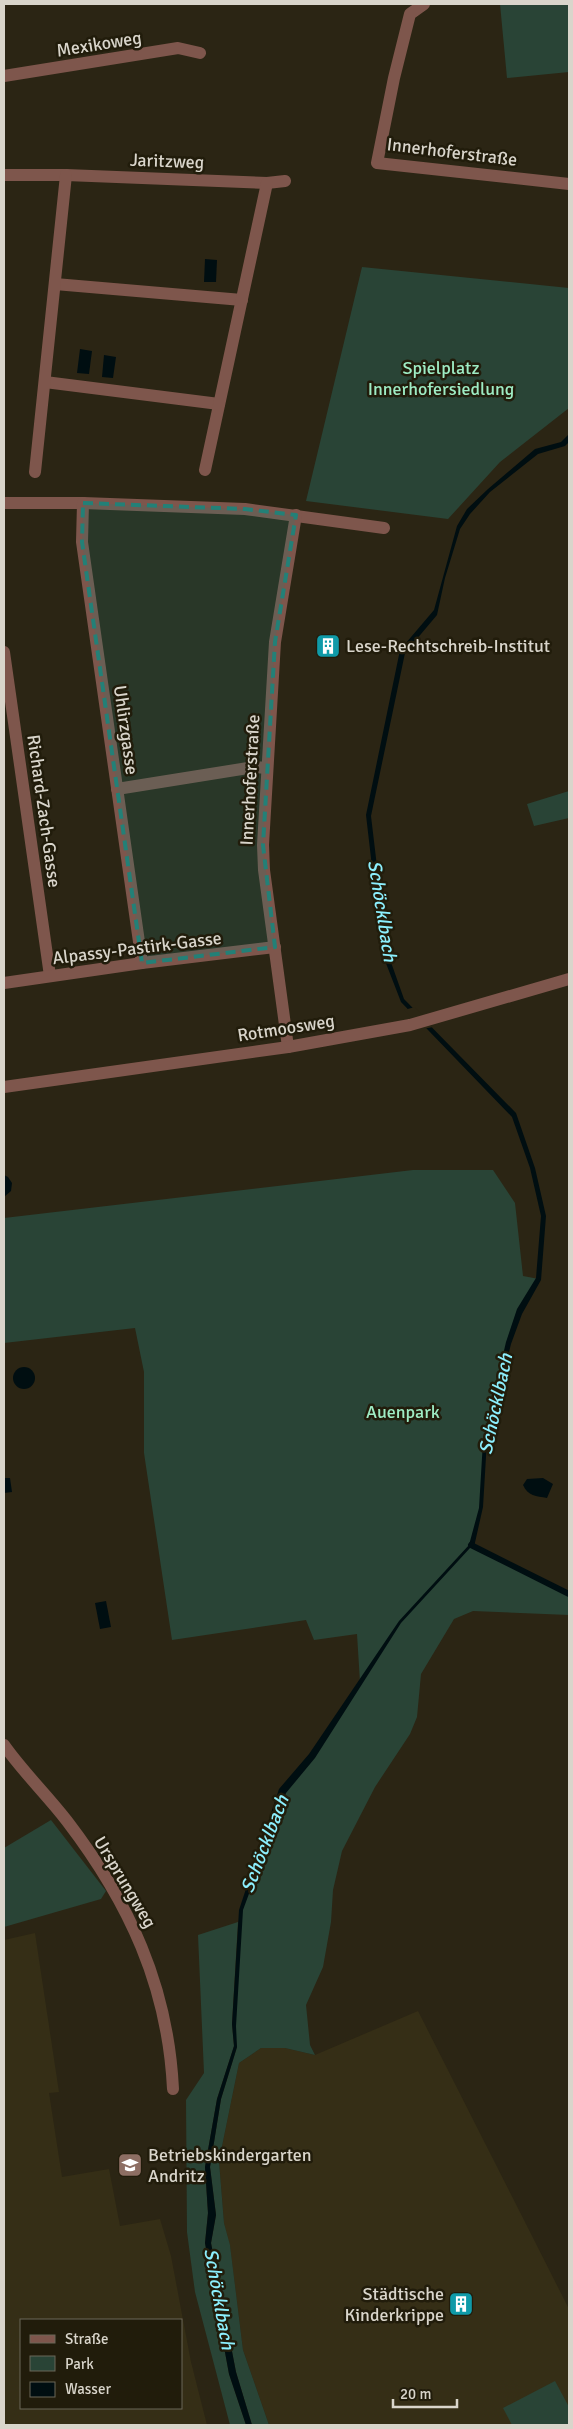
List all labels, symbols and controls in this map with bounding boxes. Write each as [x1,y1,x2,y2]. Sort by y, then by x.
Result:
street label: Mexikoweg [55,26,143,62]
street label: Innerhoferstraße [386,133,518,171]
street label: Jaritzweg [129,149,205,173]
park label: Spielplatz Innerhofersiedlung [368,357,514,400]
building icon: Lese-Rechtschreib-Institut [315,633,341,659]
place label: Lese-Rechtschreib-Institut [346,635,550,657]
street label: Uhlirzgasse [109,684,143,776]
street label: Innerhoferstraße [236,714,264,846]
street label: Richard-Zach-Gasse [22,733,66,889]
water label: Schöcklbach [362,859,402,964]
street label: Alpassy-Pastirk-Gasse [51,927,223,969]
street label: Rotmoosweg [236,1009,336,1047]
water label: Schöcklbach [474,1351,519,1457]
park label: Auenpark [366,1401,440,1423]
water label: Schöcklbach [235,1791,295,1896]
street label: Ursprungweg [89,1832,161,1932]
place label: Betriebskindergarten Andritz [148,2144,312,2187]
school or university icon: Betriebskindergarten Andritz [117,2152,143,2178]
water label: Schöcklbach [198,2246,240,2352]
place label: Städtische Kinderkrippe [344,2283,444,2326]
building icon: Städtische Kinderkrippe [448,2291,474,2317]
legend [20,2319,182,2409]
text: Straße [65,2330,109,2348]
text: Park [65,2355,94,2373]
scale bar [393,2376,457,2408]
text: Wasser [65,2380,111,2398]
text: 20 m [400,2385,431,2403]

